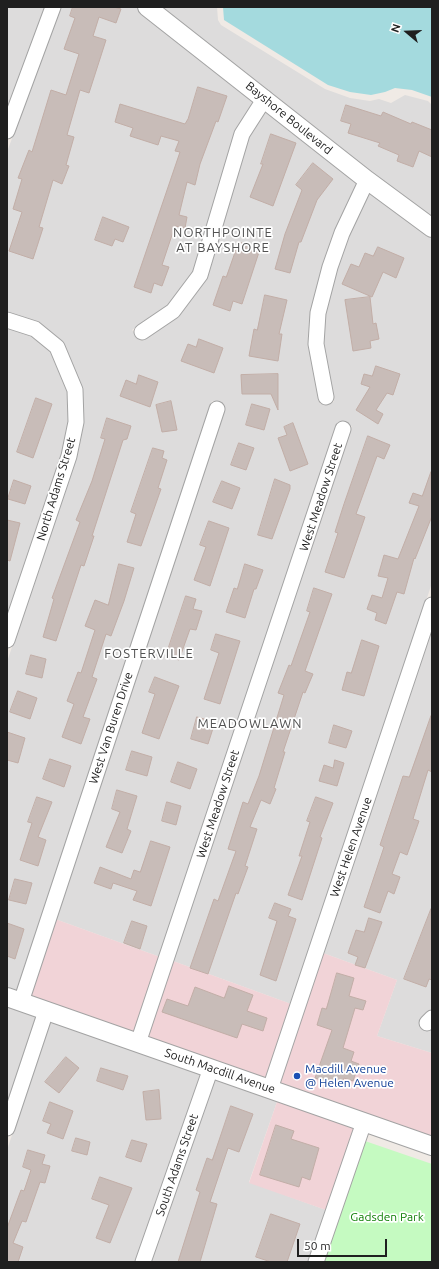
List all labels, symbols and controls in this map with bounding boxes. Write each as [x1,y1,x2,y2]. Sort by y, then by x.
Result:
north arrow [387,12,427,52]
text: N [389,22,403,34]
street label: Bayshore Boulevard [243,79,335,157]
district label: NORTHPOINTE AT BAYSHORE [173,225,273,256]
street label: North Adams Street [33,436,79,542]
street label: West Meadow Street [297,441,345,553]
district label: FOSTERVILLE [104,646,194,662]
street label: West Van Buren Drive [86,670,136,786]
district label: MEADOWLAWN [197,716,303,732]
street label: West Meadow Street [194,748,242,860]
street label: West Helen Avenue [327,795,375,899]
street label: South Macdill Avenue [163,1045,277,1097]
place label: Macdill Avenue @ Helen Avenue [305,1062,394,1090]
marker: Macdill Avenue @ Helen Avenue [292,1071,302,1081]
street label: South Adams Street [153,1112,201,1218]
park label: Gadsden Park [350,1210,424,1224]
scale bar [299,1231,389,1257]
text: 50 m [304,1239,331,1252]

